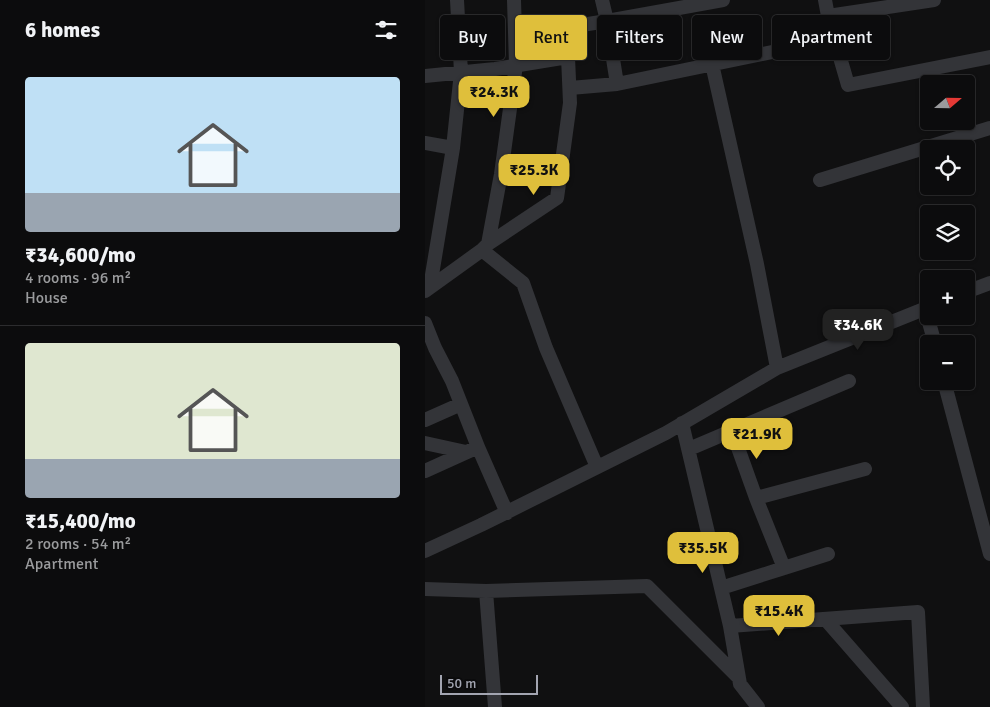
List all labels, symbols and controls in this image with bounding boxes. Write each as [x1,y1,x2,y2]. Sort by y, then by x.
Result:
chip: Buy [440,15,505,60]
chip: Rent [515,15,587,60]
chip: Filters [597,15,682,60]
chip: New [692,15,762,60]
chip: Apartment [772,15,890,60]
icon: filters [372,16,400,44]
text: 6 homes [25,17,100,43]
north arrow [920,75,975,130]
map controls [920,75,975,390]
pin: ₹24.3K [453,76,535,118]
text: ₹24.3K [469,82,519,102]
icon: home [168,110,258,200]
button: locate [920,140,975,195]
pin: ₹25.3K [493,154,575,196]
text: ₹25.3K [509,160,559,180]
button: layers [920,205,975,260]
text: ₹34,600/mo [25,242,136,268]
text: 4 rooms · 96 m² [25,268,131,288]
button: + [920,270,975,325]
text: House [25,288,68,308]
pin: ₹34.6K [817,308,899,351]
text: ₹34.6K [833,315,883,335]
button: − [920,335,975,390]
icon: home [168,375,258,465]
pin: ₹21.9K [716,418,798,460]
text: ₹21.9K [732,424,782,444]
text: ₹15,400/mo [25,508,136,534]
pin: ₹35.5K [662,532,744,574]
text: 2 rooms · 54 m² [25,534,131,554]
text: ₹35.5K [678,538,728,558]
text: Apartment [25,554,98,574]
pin: ₹15.4K [738,594,820,637]
text: ₹15.4K [754,601,804,621]
scale bar [440,672,537,695]
text: 50 m [447,675,476,692]

